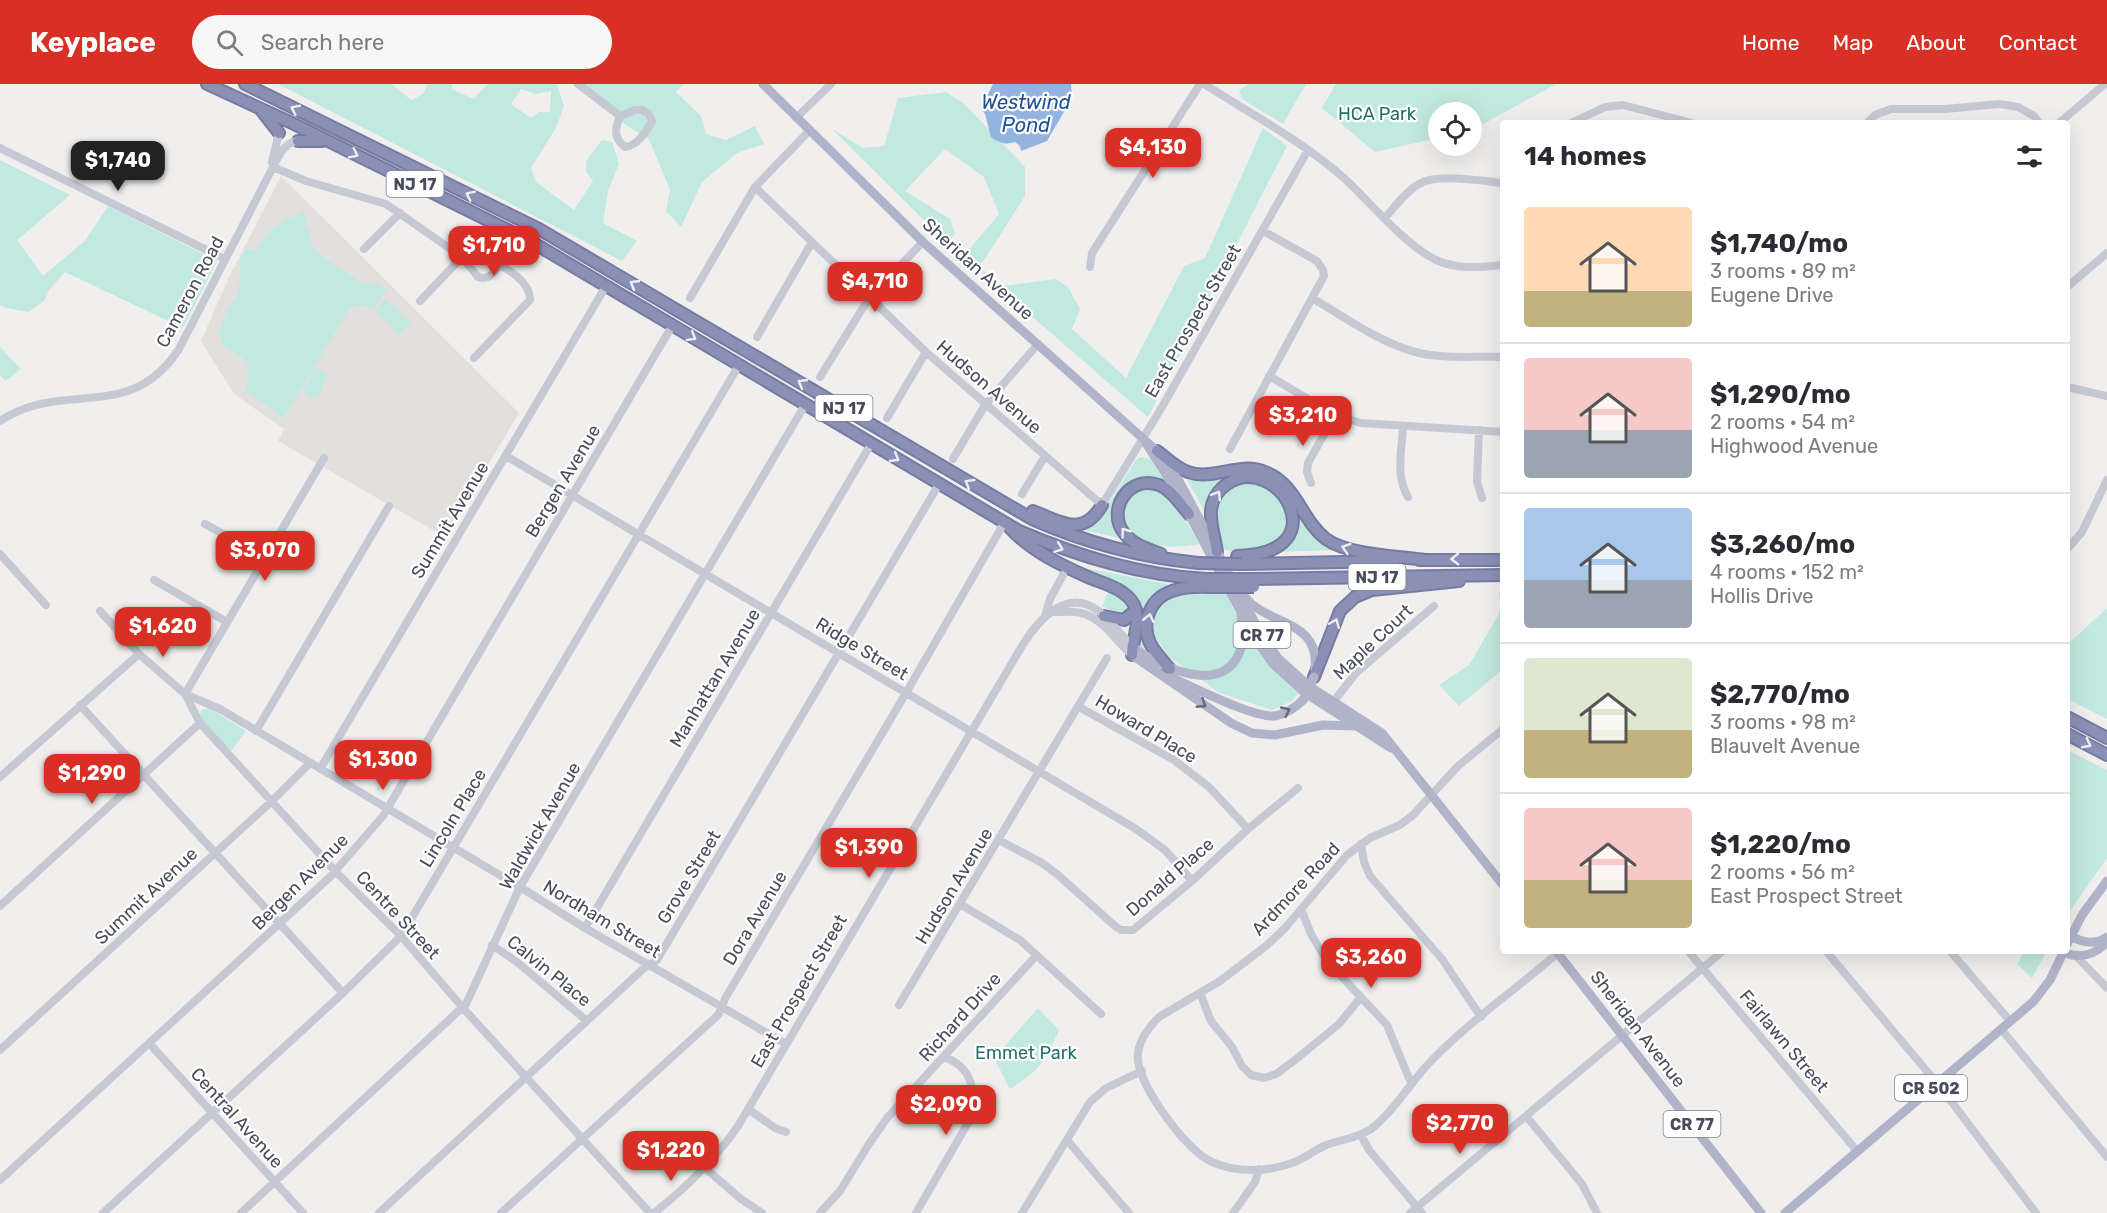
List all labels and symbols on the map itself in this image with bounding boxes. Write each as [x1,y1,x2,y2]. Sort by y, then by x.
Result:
water label: Westwind Pond [981,90,1072,137]
park label: HCA Park [1338,103,1417,125]
one-way arrow [290,104,301,116]
pin: $4,130 [1104,128,1202,179]
pin: $1,740 [69,141,167,192]
one-way arrow [348,147,359,159]
road number: NJ 17 [386,171,444,197]
one-way arrow [465,190,476,202]
street label: Sheridan Avenue [918,213,1038,325]
pin: $1,710 [445,226,543,277]
street label: Cameron Road [151,233,229,351]
street label: East Prospect Street [1140,240,1246,402]
pin: $4,710 [826,262,924,313]
one-way arrow [630,280,640,292]
one-way arrow [686,330,696,342]
street label: Hudson Avenue [932,335,1046,439]
one-way arrow [798,379,808,390]
road number: NJ 17 [816,395,872,421]
pin: $3,210 [1254,396,1352,447]
street label: Bergen Avenue [521,421,605,541]
one-way arrow [889,451,899,463]
street label: Summit Avenue [406,458,494,582]
one-way arrow [965,479,975,490]
one-way arrow [1210,491,1221,502]
one-way arrow [1121,528,1132,539]
pin: $3,070 [216,531,314,582]
one-way arrow [1053,540,1064,553]
one-way arrow [1341,543,1352,555]
one-way arrow [1451,553,1460,566]
road number: NJ 17 [1348,564,1406,590]
street label: Maple Court [1329,600,1417,684]
street label: Manhattan Avenue [665,605,765,751]
pin: $1,620 [114,607,212,658]
street label: Ridge Street [812,613,912,685]
one-way arrow [1142,613,1155,623]
one-way arrow [1328,618,1340,629]
road number: CR 77 [1234,622,1290,648]
street label: Howard Place [1091,690,1201,768]
one-way arrow [1195,697,1206,708]
one-way arrow [1280,706,1291,718]
one-way arrow [2081,737,2091,748]
pin: $1,300 [334,740,432,791]
pin: $1,290 [43,754,141,805]
street label: Waldwick Avenue [495,758,585,894]
street label: Lincoln Place [415,765,491,871]
street label: Hudson Avenue [911,824,997,948]
street label: Grove Street [653,826,725,928]
pin: $1,390 [820,828,918,879]
street label: Bergen Avenue [247,829,353,935]
street label: Donald Place [1122,833,1218,921]
street label: Ardmore Road [1247,838,1345,940]
street label: Summit Avenue [90,843,202,949]
street label: Centre Street [351,866,445,964]
street label: Dora Avenue [718,867,792,969]
street label: Nordham Street [539,875,665,963]
street label: East Prospect Street [746,910,852,1072]
street label: Calvin Place [503,930,595,1012]
pin: $3,260 [1322,938,1420,989]
street label: Sheridan Avenue [1586,966,1690,1092]
street label: Richard Drive [914,968,1006,1066]
street label: Fairlawn Street [1735,985,1833,1097]
park label: Emmet Park [975,1042,1078,1064]
street label: Central Avenue [186,1063,288,1173]
road number: CR 502 [1895,1075,1967,1101]
pin: $2,090 [897,1085,995,1136]
pin: $2,770 [1411,1104,1509,1155]
road number: CR 77 [1664,1111,1720,1137]
pin: $1,220 [622,1131,720,1182]

